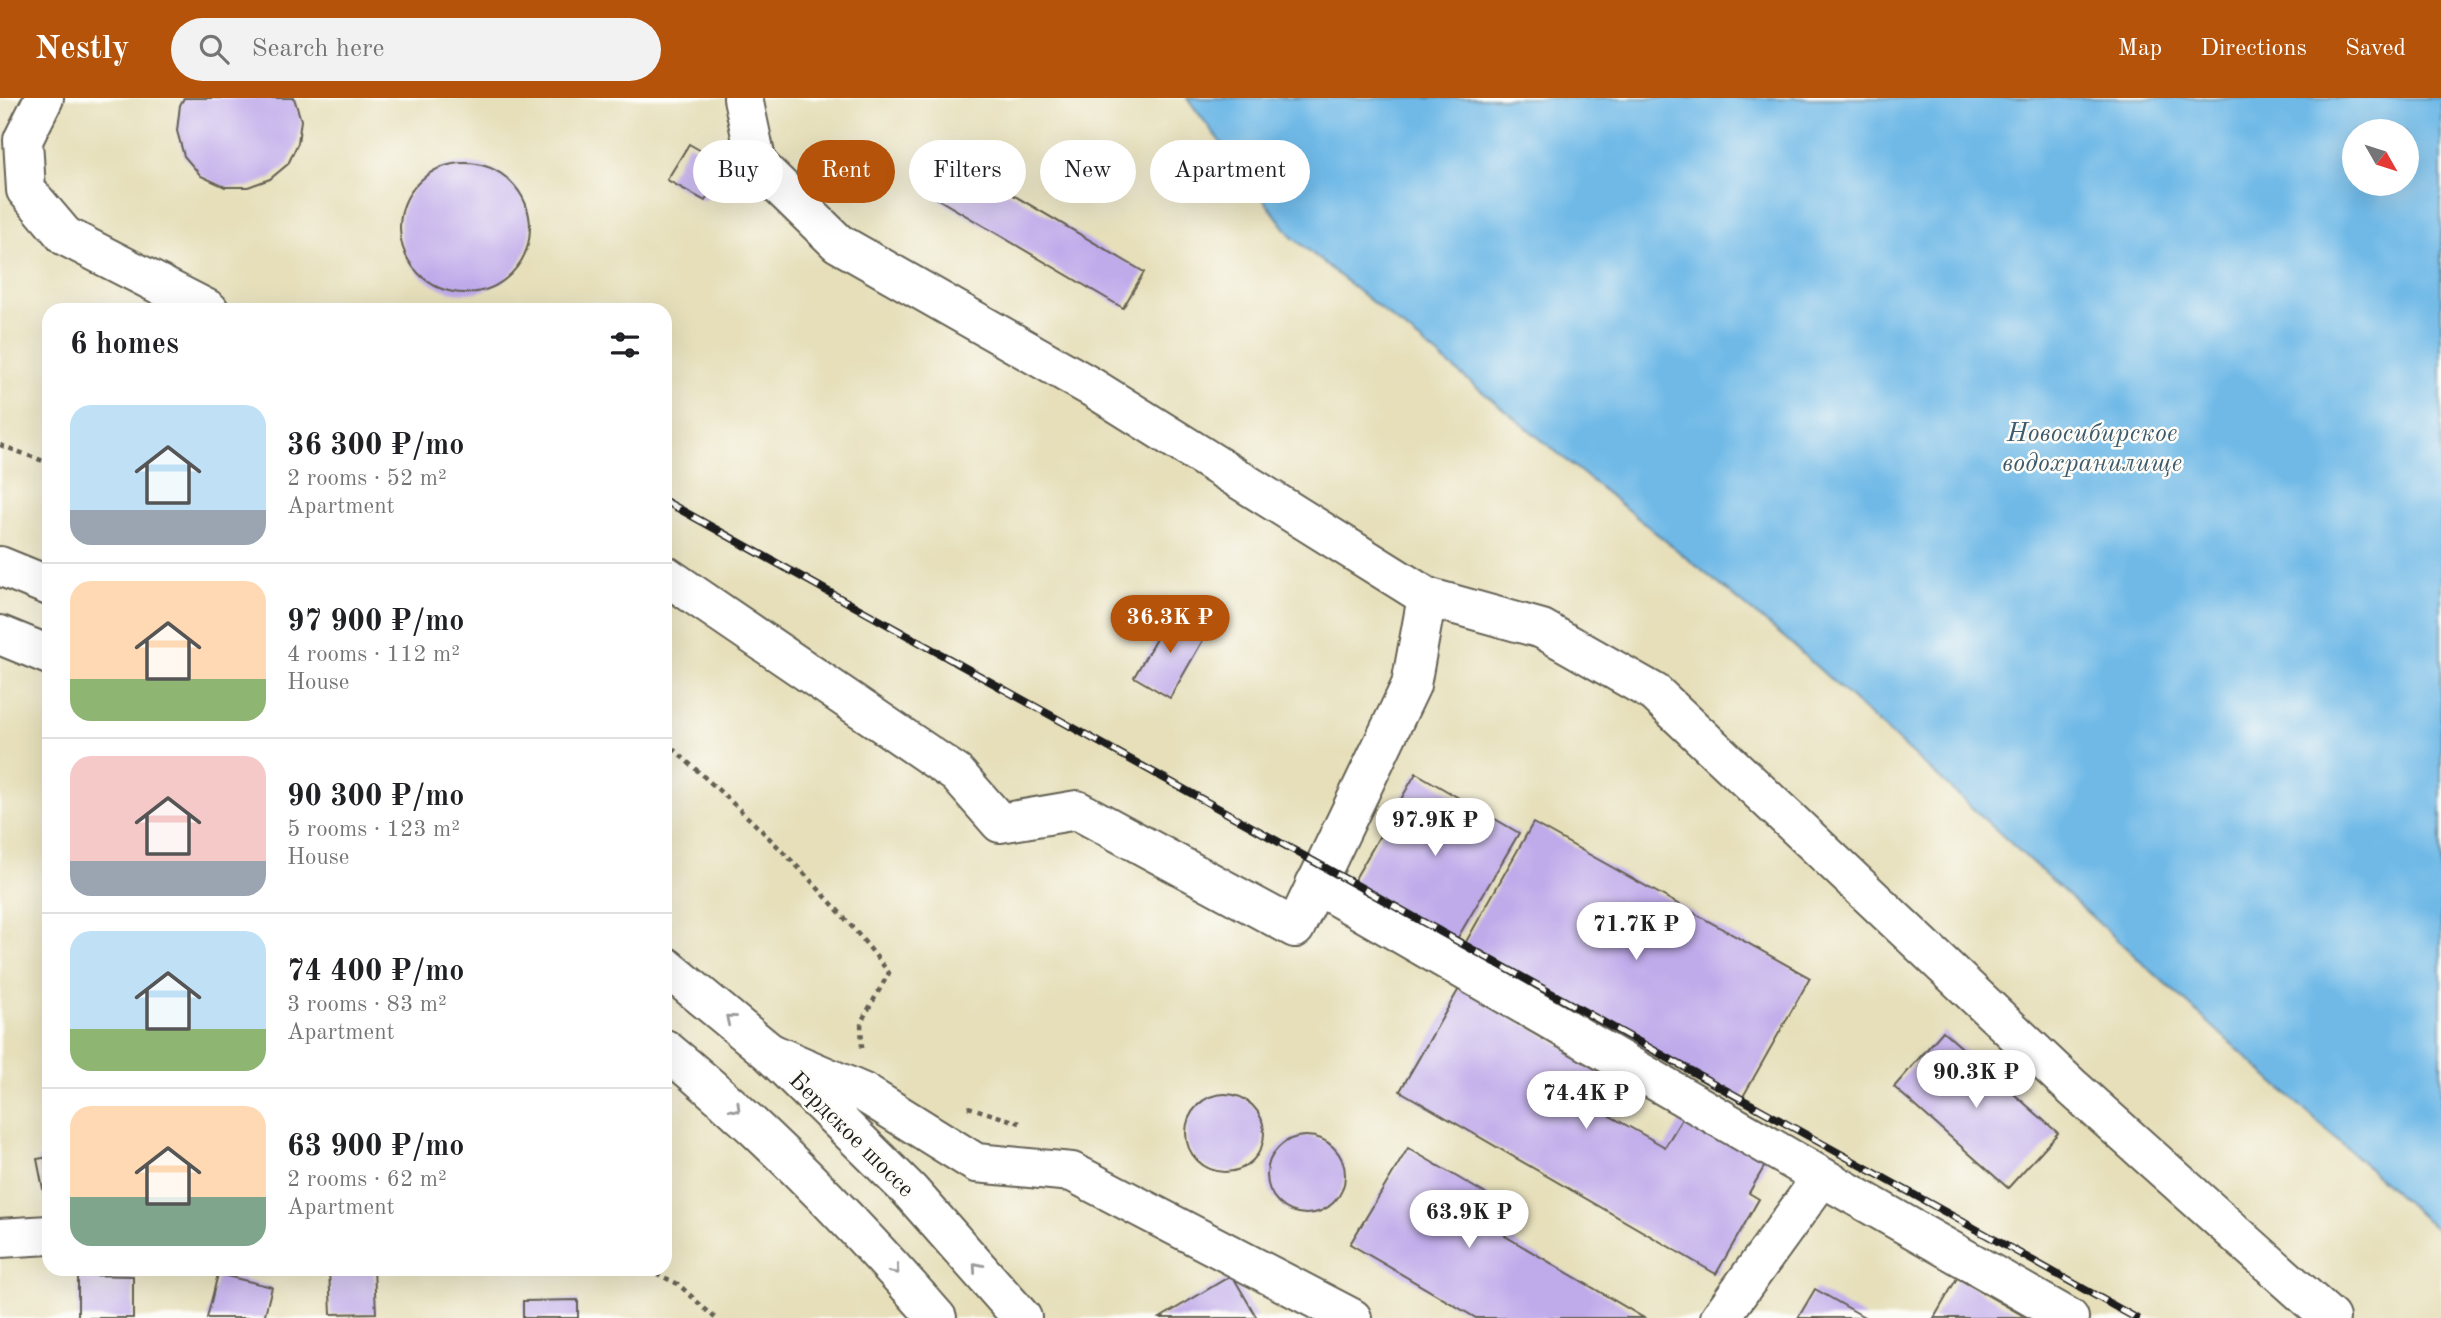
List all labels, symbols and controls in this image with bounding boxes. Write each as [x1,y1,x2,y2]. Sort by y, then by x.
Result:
search box [171,18,661,81]
icon: search [195,30,233,68]
text: Nestly [35,33,129,66]
text: Search here [251,36,385,62]
text: Map [2118,37,2162,61]
text: Directions [2200,37,2307,61]
text: Saved [2345,37,2406,61]
north arrow [2342,119,2418,196]
map controls [2342,119,2419,196]
chip: Buy [693,140,783,203]
chip: Rent [797,140,895,203]
chip: Filters [909,140,1026,203]
chip: New [1040,140,1136,203]
chip: Apartment [1150,140,1310,203]
icon: filters [606,326,644,364]
text: 6 homes [70,330,179,360]
water label: Новосибирское водохранилище [2002,421,2182,477]
text: 36 300 ₽/mo [287,431,464,461]
icon: home [126,433,210,517]
text: 2 rooms · 52 m² [287,467,447,490]
text: Apartment [287,495,395,518]
pin: 36.3K ₽ [1105,596,1235,655]
text: 36.3K ₽ [1127,606,1213,629]
text: 97 900 ₽/mo [287,607,464,637]
icon: home [126,609,210,693]
text: 4 rooms · 112 m² [287,643,460,666]
text: House [287,671,349,694]
text: 90 300 ₽/mo [287,782,464,812]
icon: home [126,784,210,868]
pin: 97.9K ₽ [1370,798,1500,858]
text: 97.9K ₽ [1392,809,1478,832]
text: 5 rooms · 123 m² [287,818,460,841]
text: House [287,846,349,869]
pin: 71.7K ₽ [1571,902,1701,962]
text: 71.7K ₽ [1593,913,1679,936]
text: 74 400 ₽/mo [287,957,464,987]
icon: home [126,959,210,1043]
text: 3 rooms · 83 m² [287,993,447,1016]
one-way arrow [725,1015,737,1028]
text: Apartment [287,1021,395,1044]
pin: 90.3K ₽ [1911,1051,2041,1110]
text: 90.3K ₽ [1933,1061,2019,1084]
street label: Бердское шоссе [783,1068,918,1203]
pin: 74.4K ₽ [1521,1072,1651,1131]
text: 74.4K ₽ [1543,1082,1629,1105]
one-way arrow [728,1100,741,1113]
text: 63 900 ₽/mo [287,1132,464,1162]
icon: home [126,1134,210,1218]
text: 2 rooms · 62 m² [287,1168,447,1191]
pin: 63.9K ₽ [1404,1190,1534,1250]
text: Apartment [287,1196,395,1219]
text: 63.9K ₽ [1426,1201,1512,1224]
one-way arrow [887,1262,900,1275]
one-way arrow [973,1262,985,1275]

